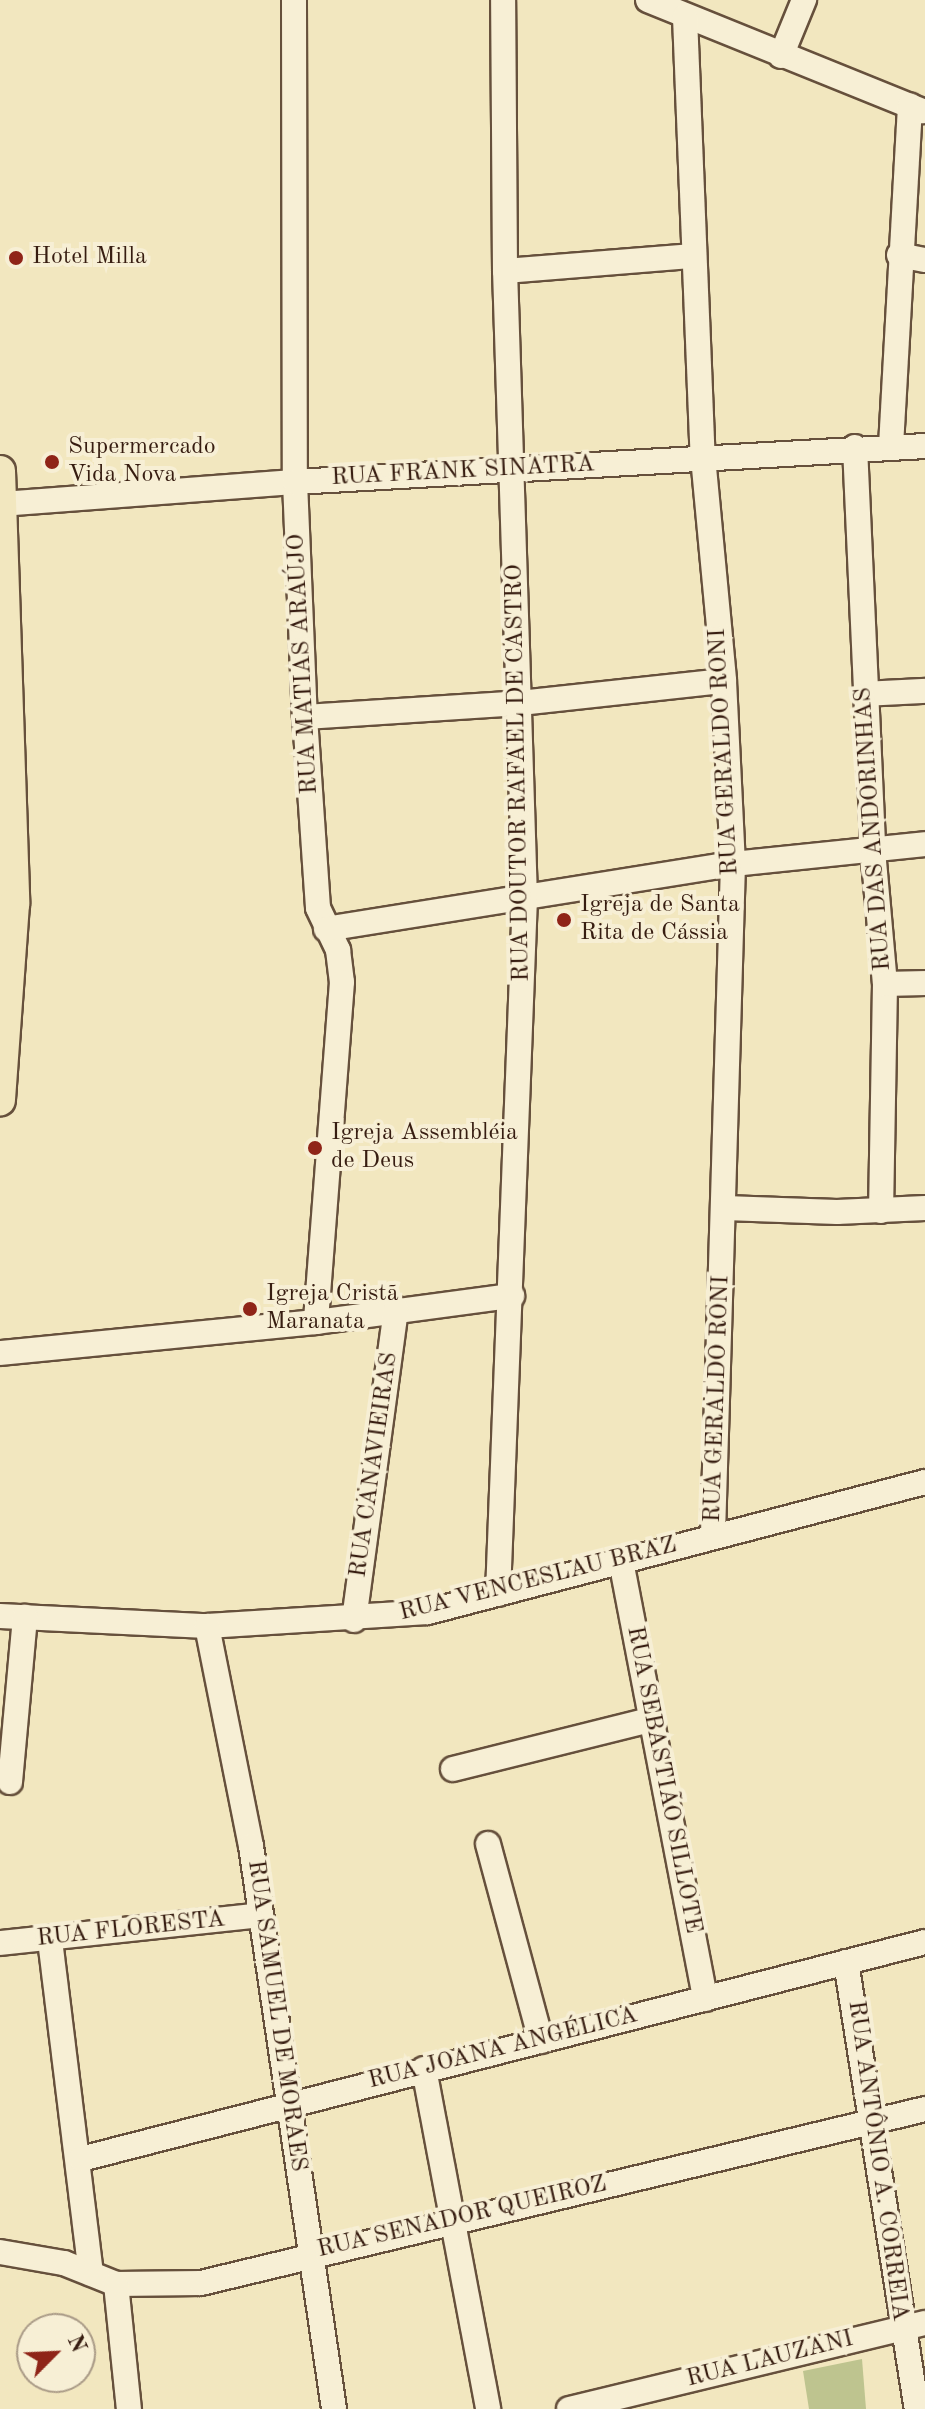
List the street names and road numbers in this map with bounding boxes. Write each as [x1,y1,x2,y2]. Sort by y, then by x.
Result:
street label: RUA FRANK SINATRA [331,451,595,493]
street label: RUA MATIAS ARAÚJO [283,533,325,795]
street label: RUA DOUTOR RAFAEL DE CASTRO [501,564,537,982]
street label: RUA GERALDO RONI [704,628,746,876]
street label: RUA DAS ANDORINHAS [850,686,898,972]
street label: RUA GERALDO RONI [699,1275,737,1523]
street label: RUA CANAVIEIRAS [345,1350,405,1580]
street label: RUA VENCESLAU BRAZ [396,1532,680,1628]
street label: RUA SEBASTIÃO SILLOTE [619,1624,707,1936]
street label: RUA SAMUEL DE MORAES [240,1858,312,2174]
street label: RUA FLORESTA [35,1906,227,1954]
street label: RUA ANTÔNIO A. CORREIA [840,1999,914,2323]
street label: RUA JOANA ANGÉLICA [365,2002,641,2096]
street label: RUA SENADOR QUEIROZ [315,2171,609,2265]
street label: RUA LAUZANI [684,2325,856,2395]

